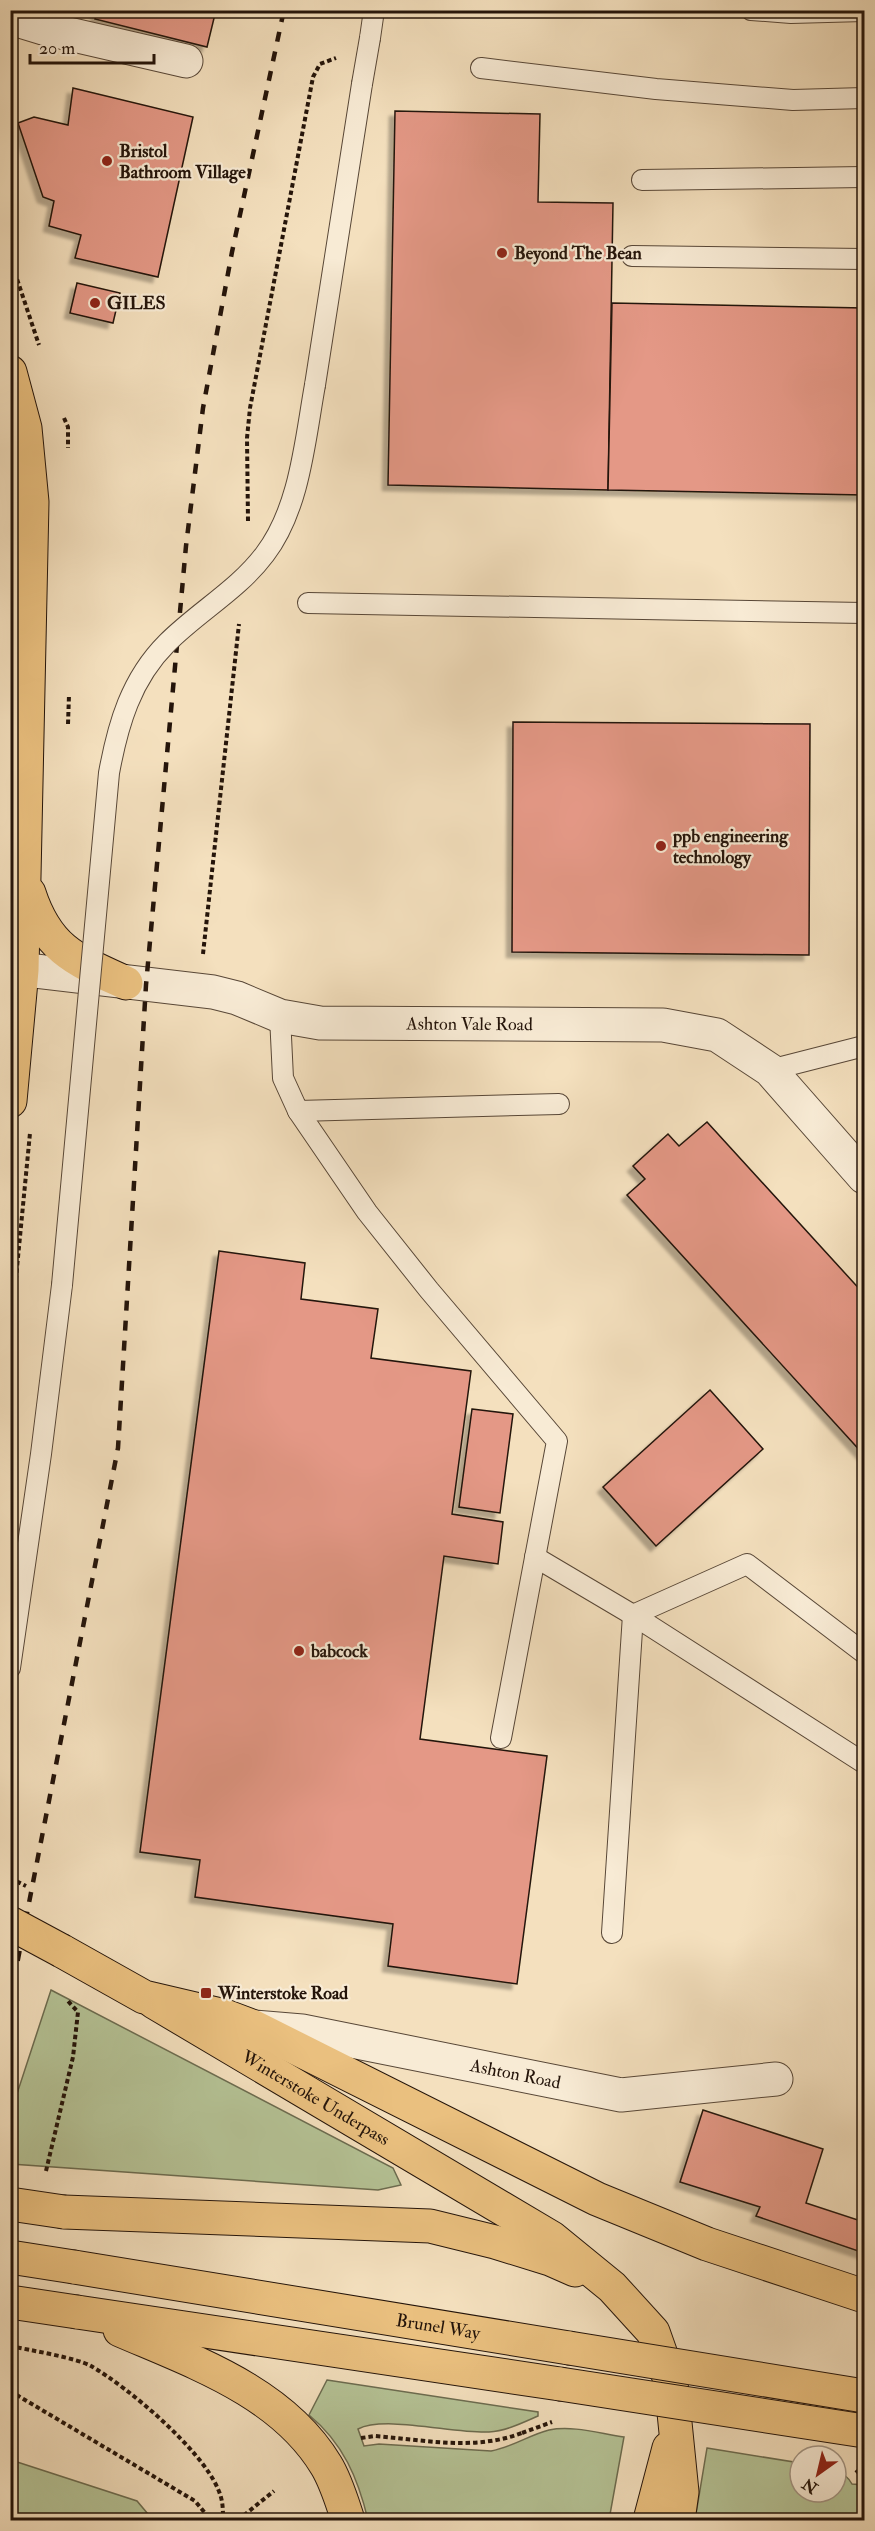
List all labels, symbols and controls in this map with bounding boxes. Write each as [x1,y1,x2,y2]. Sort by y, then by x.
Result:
scale bar [30,27,154,65]
text: 20 m [39,37,75,60]
place label: Bristol Bathroom Village [119,140,246,184]
marker: Bristol Bathroom Village [100,154,114,168]
place label: Beyond The Bean [514,242,642,265]
marker: Beyond The Bean [495,246,509,260]
place label: GILES [107,292,165,315]
marker: GILES [88,296,102,310]
place label: ppb engineering technology [672,825,789,869]
marker: ppb engineering technology [654,839,668,853]
street label: Ashton Vale Road [405,1012,533,1036]
place label: babcock [310,1640,368,1663]
marker: babcock [292,1644,306,1658]
place label: Winterstoke Road [217,1982,348,2005]
marker: Winterstoke Road [199,1986,213,2000]
street label: Winterstoke Underpass [236,2045,394,2151]
street label: Ashton Road [467,2054,563,2095]
street label: Brunel Way [394,2309,483,2345]
north arrow [788,2444,848,2504]
text: N [798,2473,823,2498]

